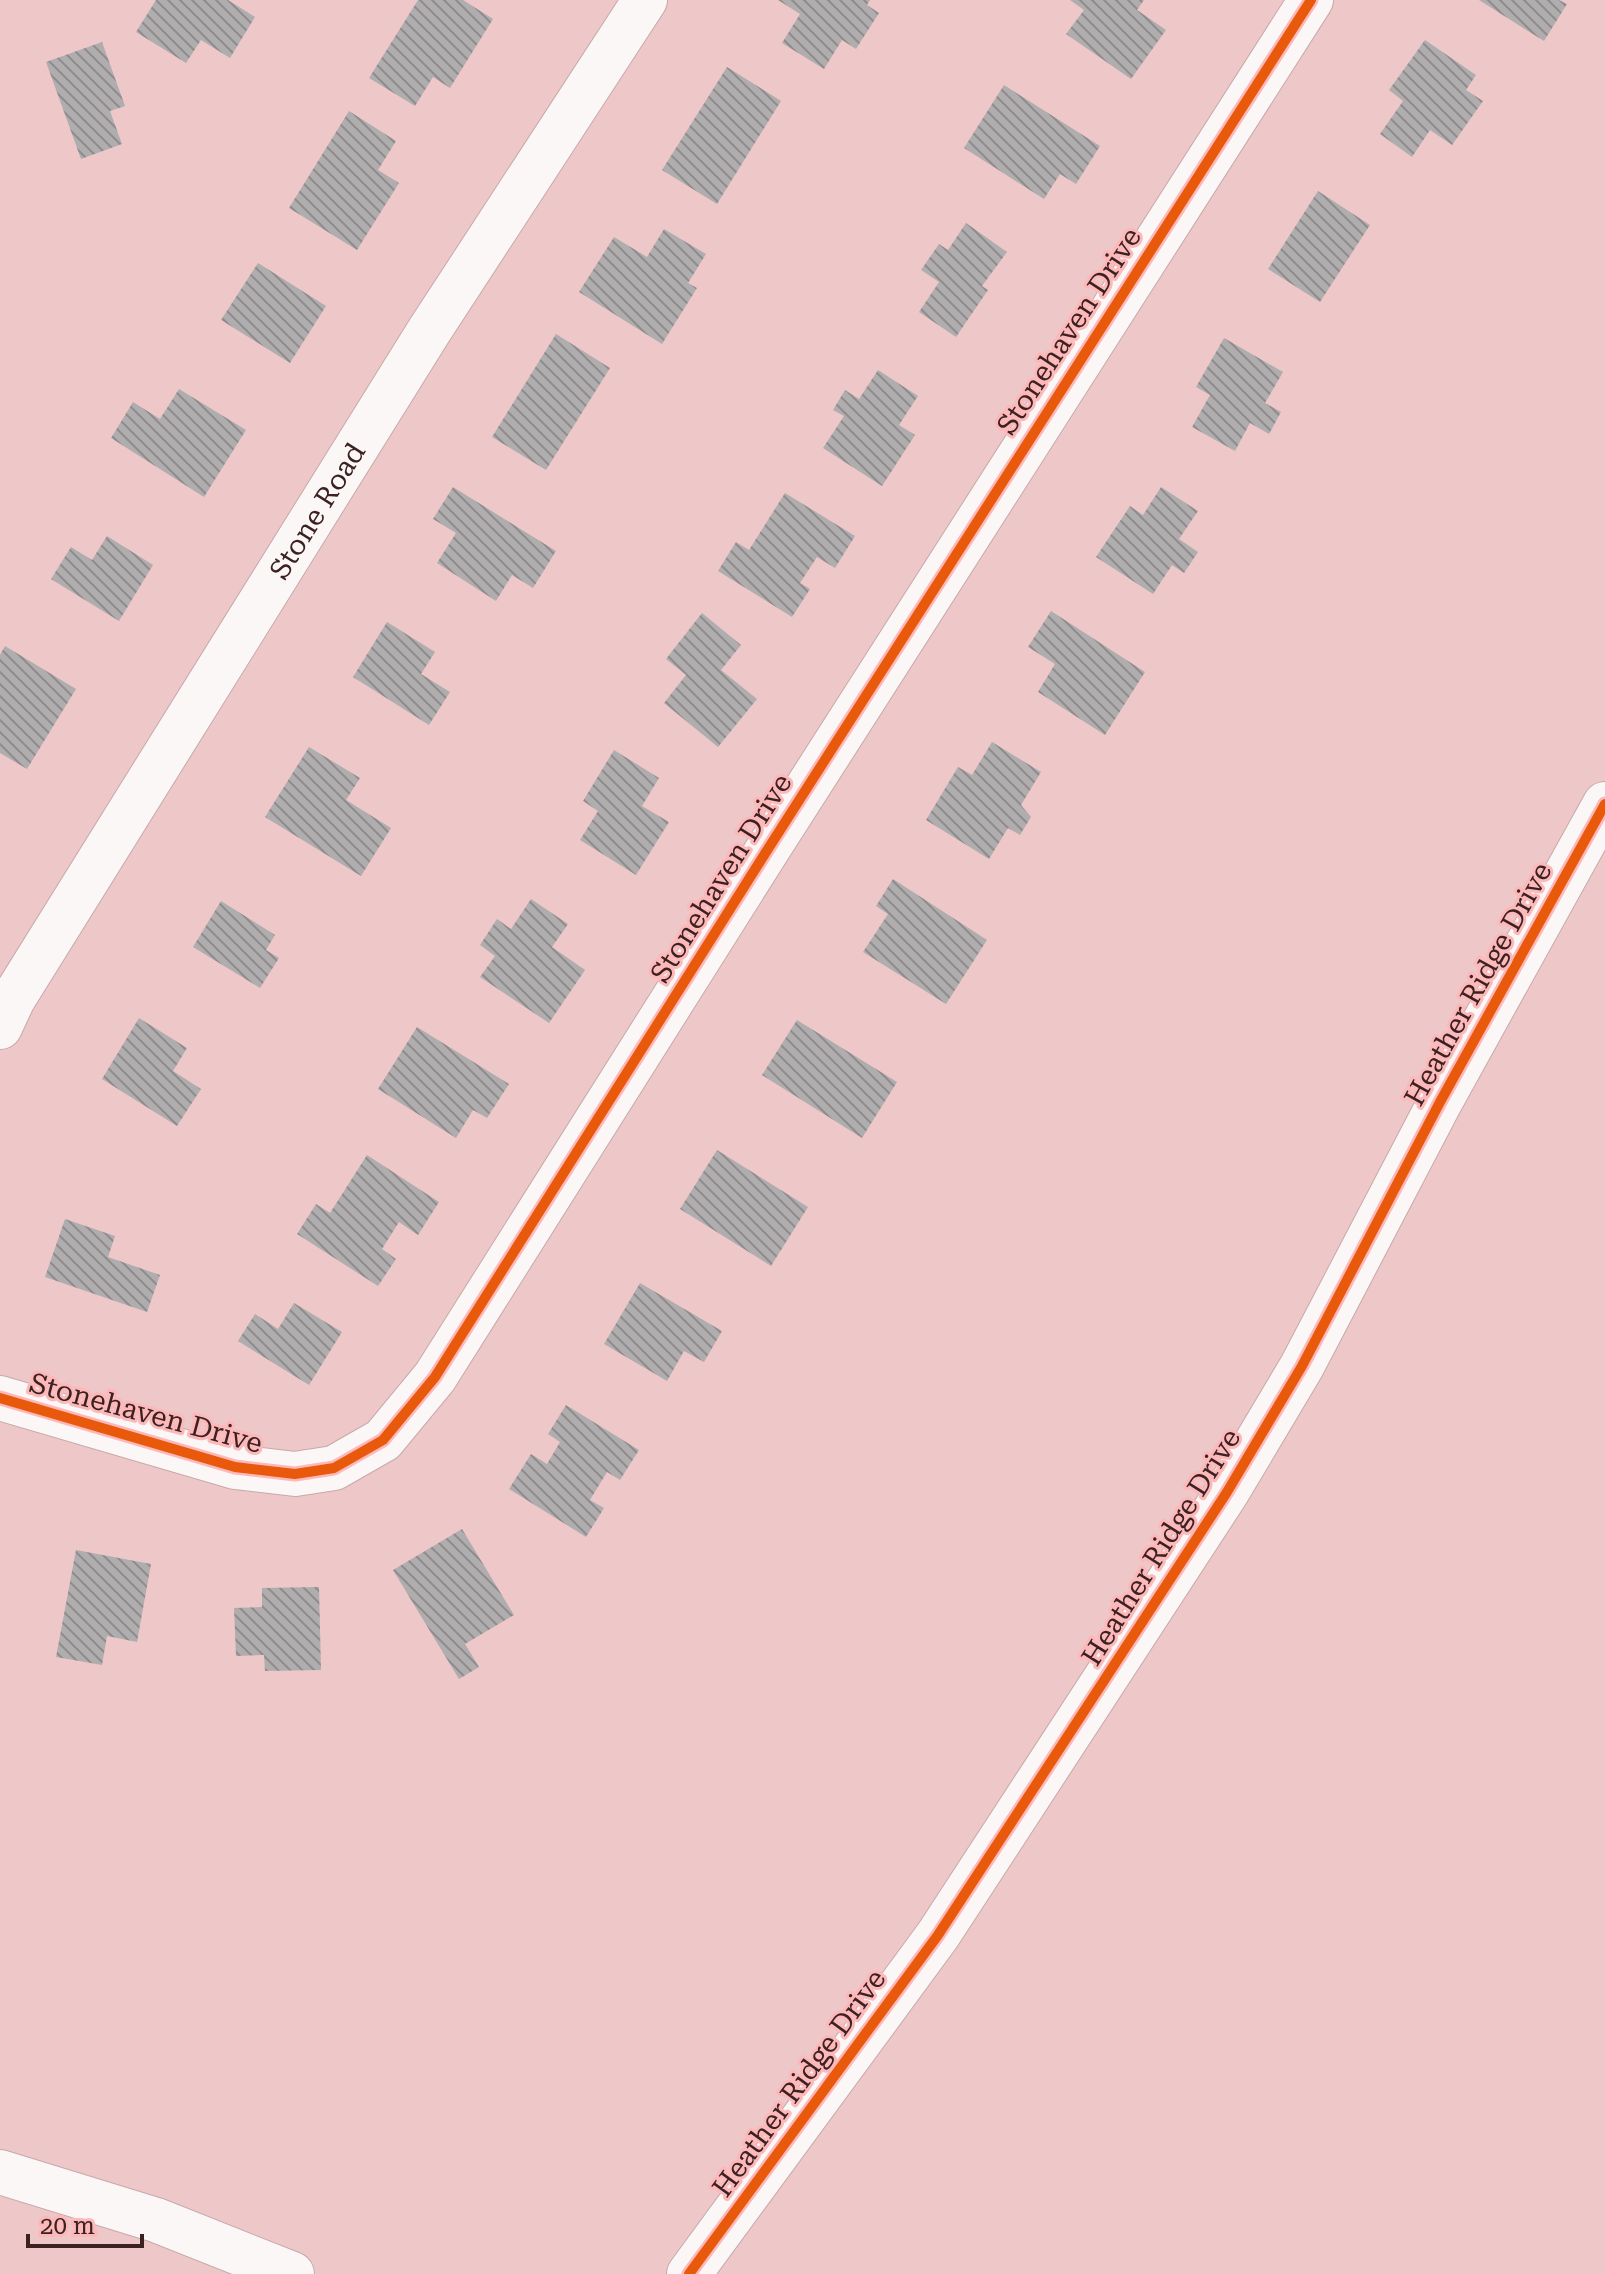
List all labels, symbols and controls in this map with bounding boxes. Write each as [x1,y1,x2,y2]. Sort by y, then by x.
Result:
street label: Stonehaven Drive [990,222,1148,440]
street label: Stone Road [262,437,372,585]
street label: Stonehaven Drive [644,768,798,988]
street label: Heather Ridge Drive [1397,857,1559,1111]
street label: Stonehaven Drive [26,1366,266,1460]
street label: Heather Ridge Drive [1075,1423,1247,1671]
street label: Heather Ridge Drive [705,1963,893,2203]
scale bar [28,2198,142,2248]
text: 20 m [40,2212,95,2240]

